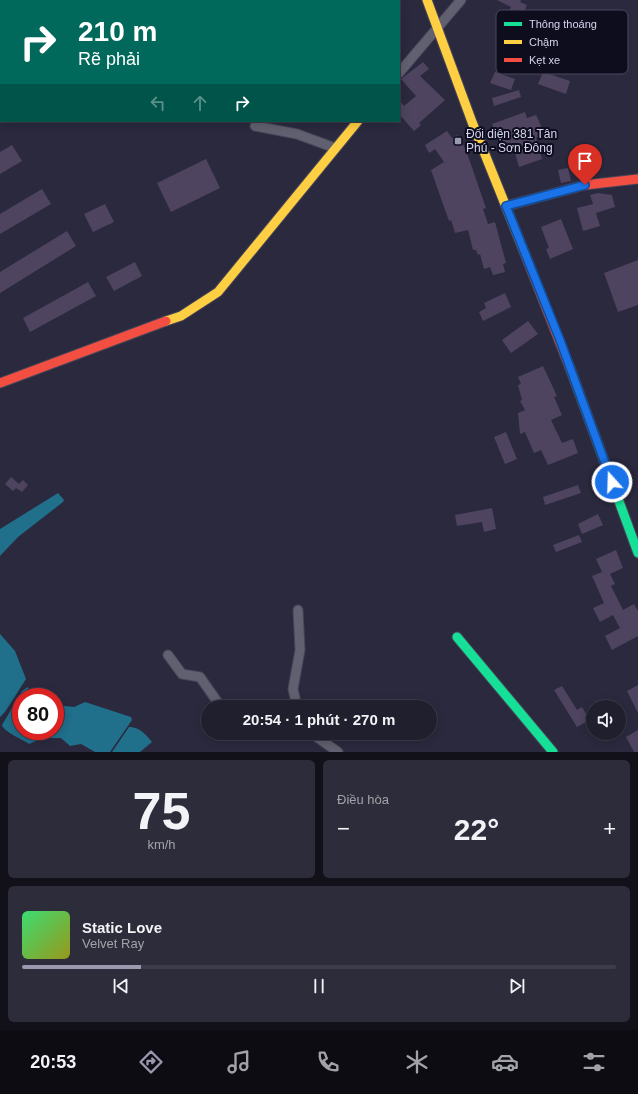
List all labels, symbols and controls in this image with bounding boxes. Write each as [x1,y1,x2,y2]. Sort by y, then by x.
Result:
legend [496,10,628,74]
icon: right [12,16,64,68]
text: 210 m [78,16,157,47]
text: Thông thoáng [529,18,597,30]
text: Chậm [529,36,558,48]
text: Rẽ phải [78,49,140,69]
text: Kẹt xe [529,54,560,66]
icon: left [147,92,169,114]
icon: ahead [189,92,211,114]
icon: right [231,92,253,114]
place label: Đối diện 381 Tân Phú - Sơn Đông [466,127,557,155]
marker: Đối diện 381 Tân Phú - Sơn Đông [453,136,463,146]
pin [568,144,602,185]
icon: arrive [574,150,596,172]
position arrow [591,461,633,503]
speed limit sign: 80 [12,688,64,740]
map controls [586,700,626,740]
button: sound [586,700,626,740]
text: 20:54 · 1 phút · 270 m [243,711,395,728]
text: 75 [133,782,190,840]
text: Điều hòa [337,792,389,807]
text: 22° [454,813,499,846]
text: − [337,816,350,841]
text: + [603,816,616,841]
text: km/h [147,837,176,852]
text: Static Love [82,919,162,936]
text: Velvet Ray [82,936,144,951]
icon: previous [110,975,132,997]
icon: pause [308,975,330,997]
icon: next [506,975,528,997]
icon: directions [137,1048,165,1076]
icon: music [225,1048,253,1076]
icon: phone [314,1048,342,1076]
icon: climate [403,1048,431,1076]
icon: car [491,1048,519,1076]
icon: filters [580,1048,608,1076]
text: 20:53 [30,1052,76,1072]

